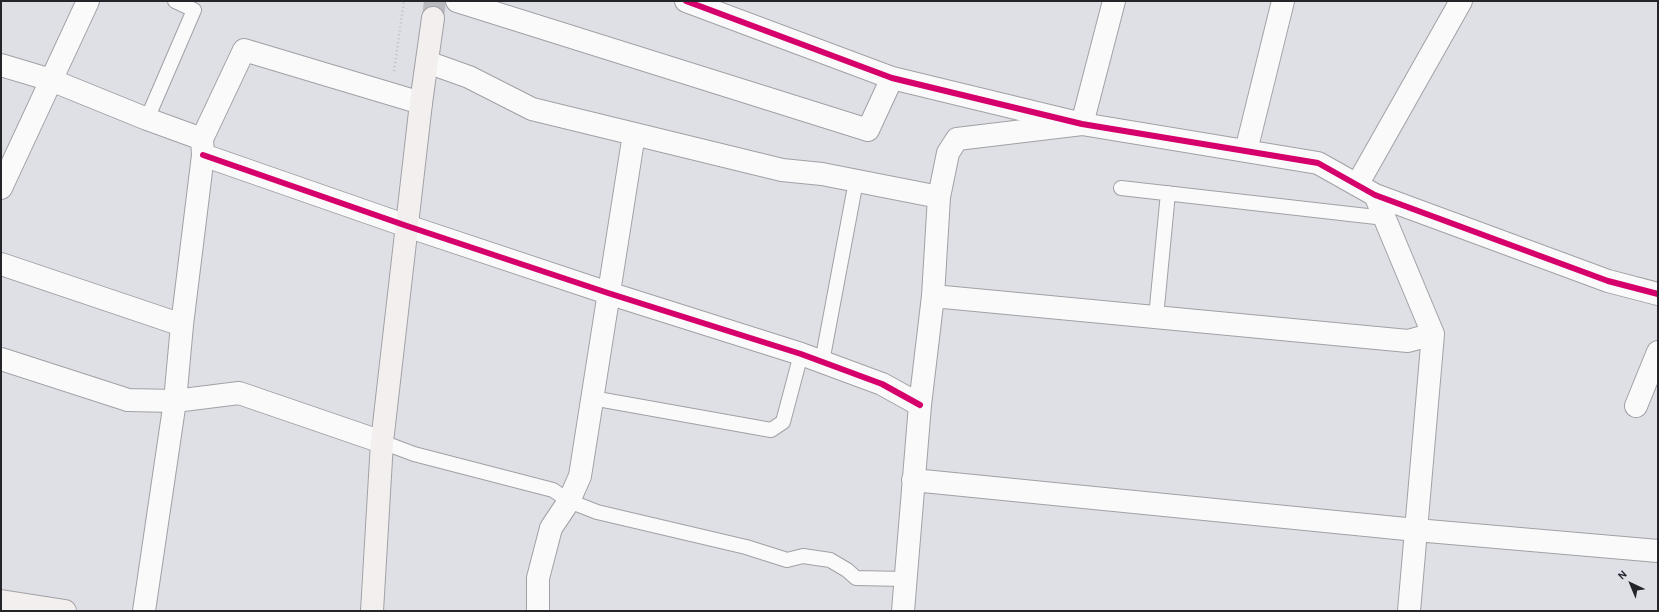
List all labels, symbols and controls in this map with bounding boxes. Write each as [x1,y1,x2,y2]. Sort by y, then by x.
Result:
north arrow [1611,564,1651,604]
text: N [1615,568,1630,582]

